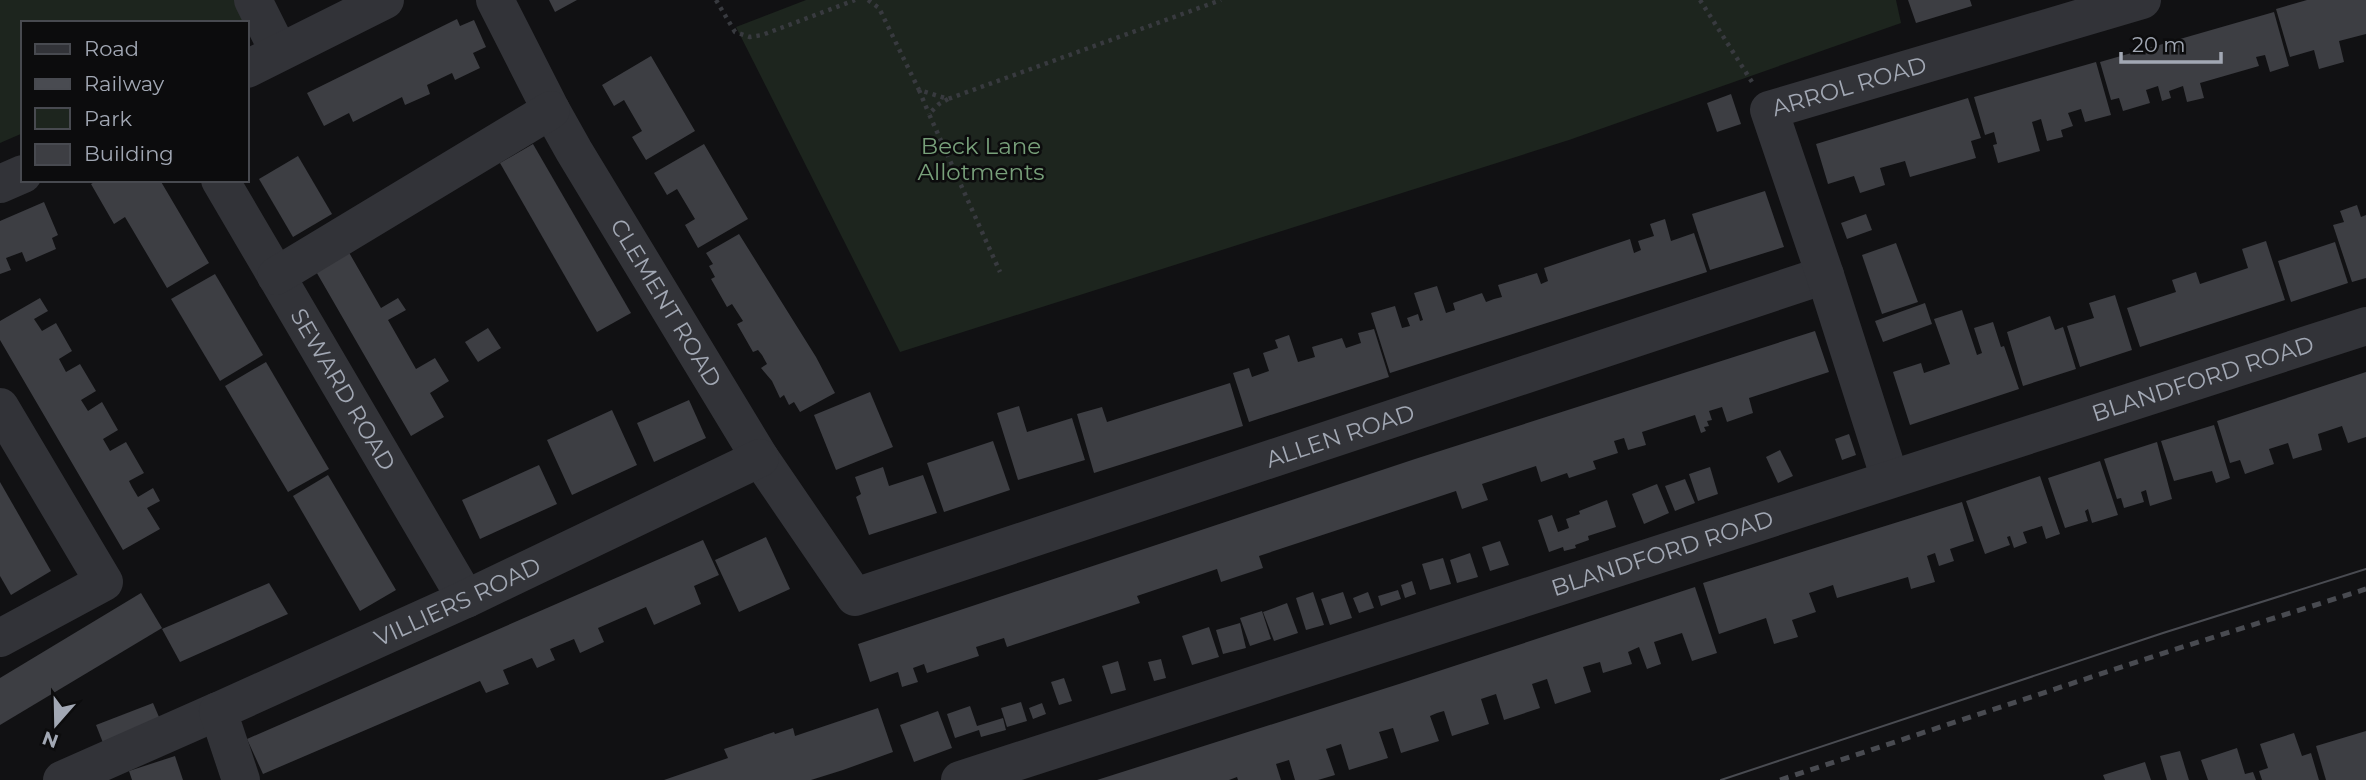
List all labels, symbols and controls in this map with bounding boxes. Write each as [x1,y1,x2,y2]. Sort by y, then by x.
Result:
legend [21,21,248,182]
scale bar [2121,21,2221,65]
text: 20 m [2132,32,2186,57]
text: Road [84,36,139,61]
street label: ARROL ROAD [1769,50,1930,122]
text: Railway [84,71,165,96]
text: Park [84,106,132,131]
park label: Beck Lane Allotments [917,132,1045,186]
text: Building [84,141,174,166]
street label: CLEMENT ROAD [604,214,728,392]
street label: SEWARD ROAD [285,303,402,476]
street label: BLANDFORD ROAD [2088,330,2317,428]
street label: ALLEN ROAD [1262,398,1418,474]
street label: BLANDFORD ROAD [1548,504,1777,602]
street label: VILLIERS ROAD [370,551,545,652]
north arrow [21,689,91,759]
text: N [39,726,62,753]

